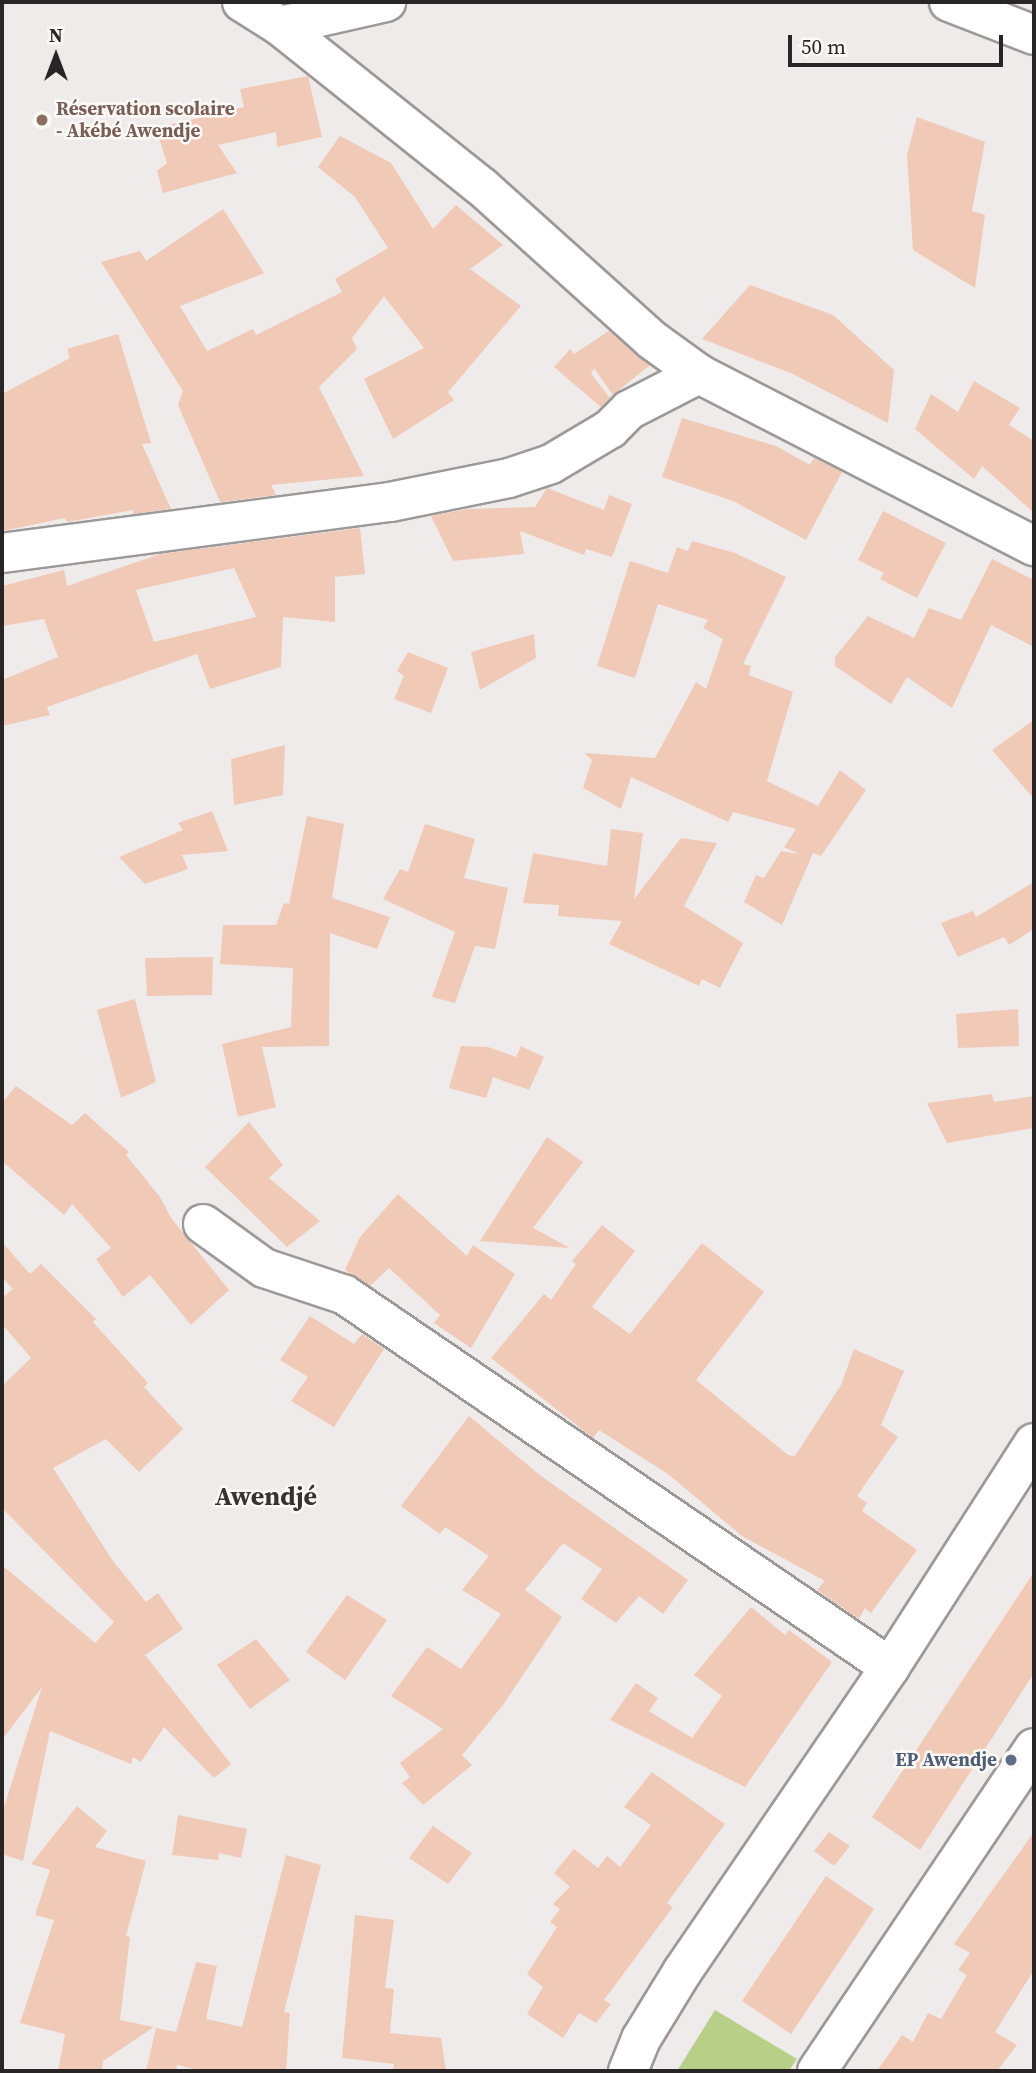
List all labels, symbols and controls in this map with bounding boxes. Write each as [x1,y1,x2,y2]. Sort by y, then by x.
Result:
north arrow [21,21,91,91]
scale bar [791,21,1006,65]
text: N [49,22,63,48]
text: 50 m [801,32,846,61]
place label: Réservation scolaire - Akébé Awendje [56,98,235,142]
marker: Réservation scolaire - Akébé Awendje [34,112,50,128]
district label: Awendjé [215,1481,317,1513]
place label: EP Awendje [895,1749,997,1771]
marker: EP Awendje [1003,1752,1019,1768]

